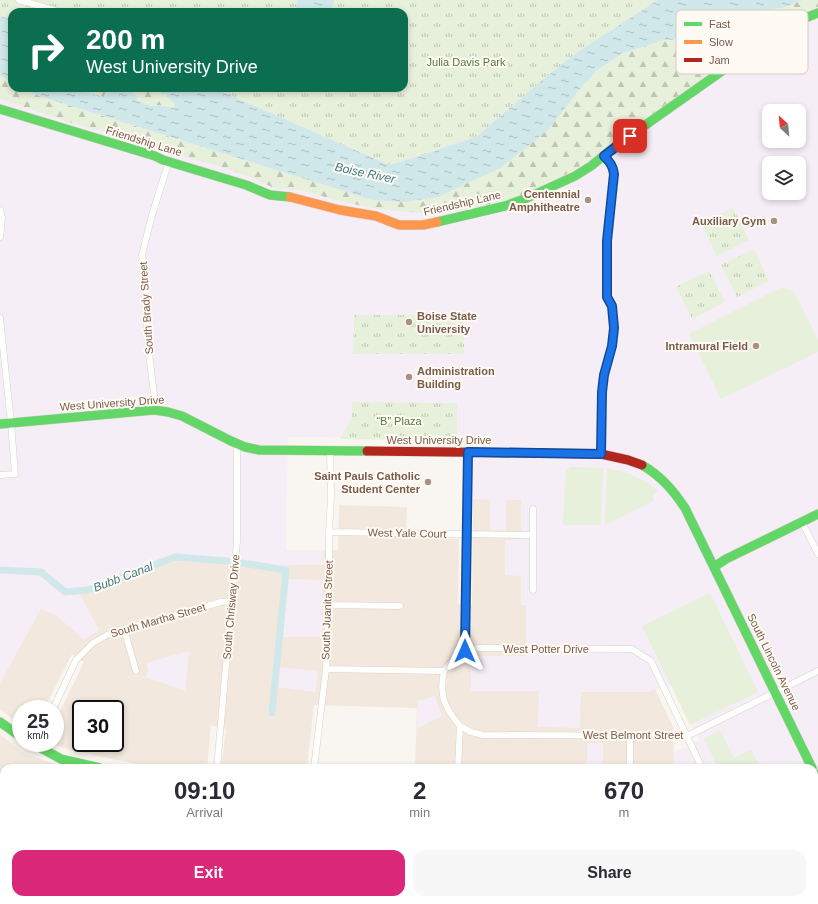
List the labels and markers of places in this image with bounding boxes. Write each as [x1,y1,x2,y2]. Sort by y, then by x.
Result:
pin [613,119,647,153]
place label: Centennial Amphitheatre [509,188,580,213]
marker: Centennial Amphitheatre [583,195,593,205]
place label: Auxiliary Gym [692,215,766,227]
marker: Auxiliary Gym [769,216,779,226]
place label: Boise State University [417,310,477,335]
marker: Boise State University [404,317,414,327]
place label: Intramural Field [665,340,748,352]
marker: Intramural Field [751,341,761,351]
place label: Administration Building [417,365,495,390]
marker: Administration Building [404,372,414,382]
place label: Saint Pauls Catholic Student Center [314,470,421,495]
marker: Saint Pauls Catholic Student Center [423,477,433,487]

